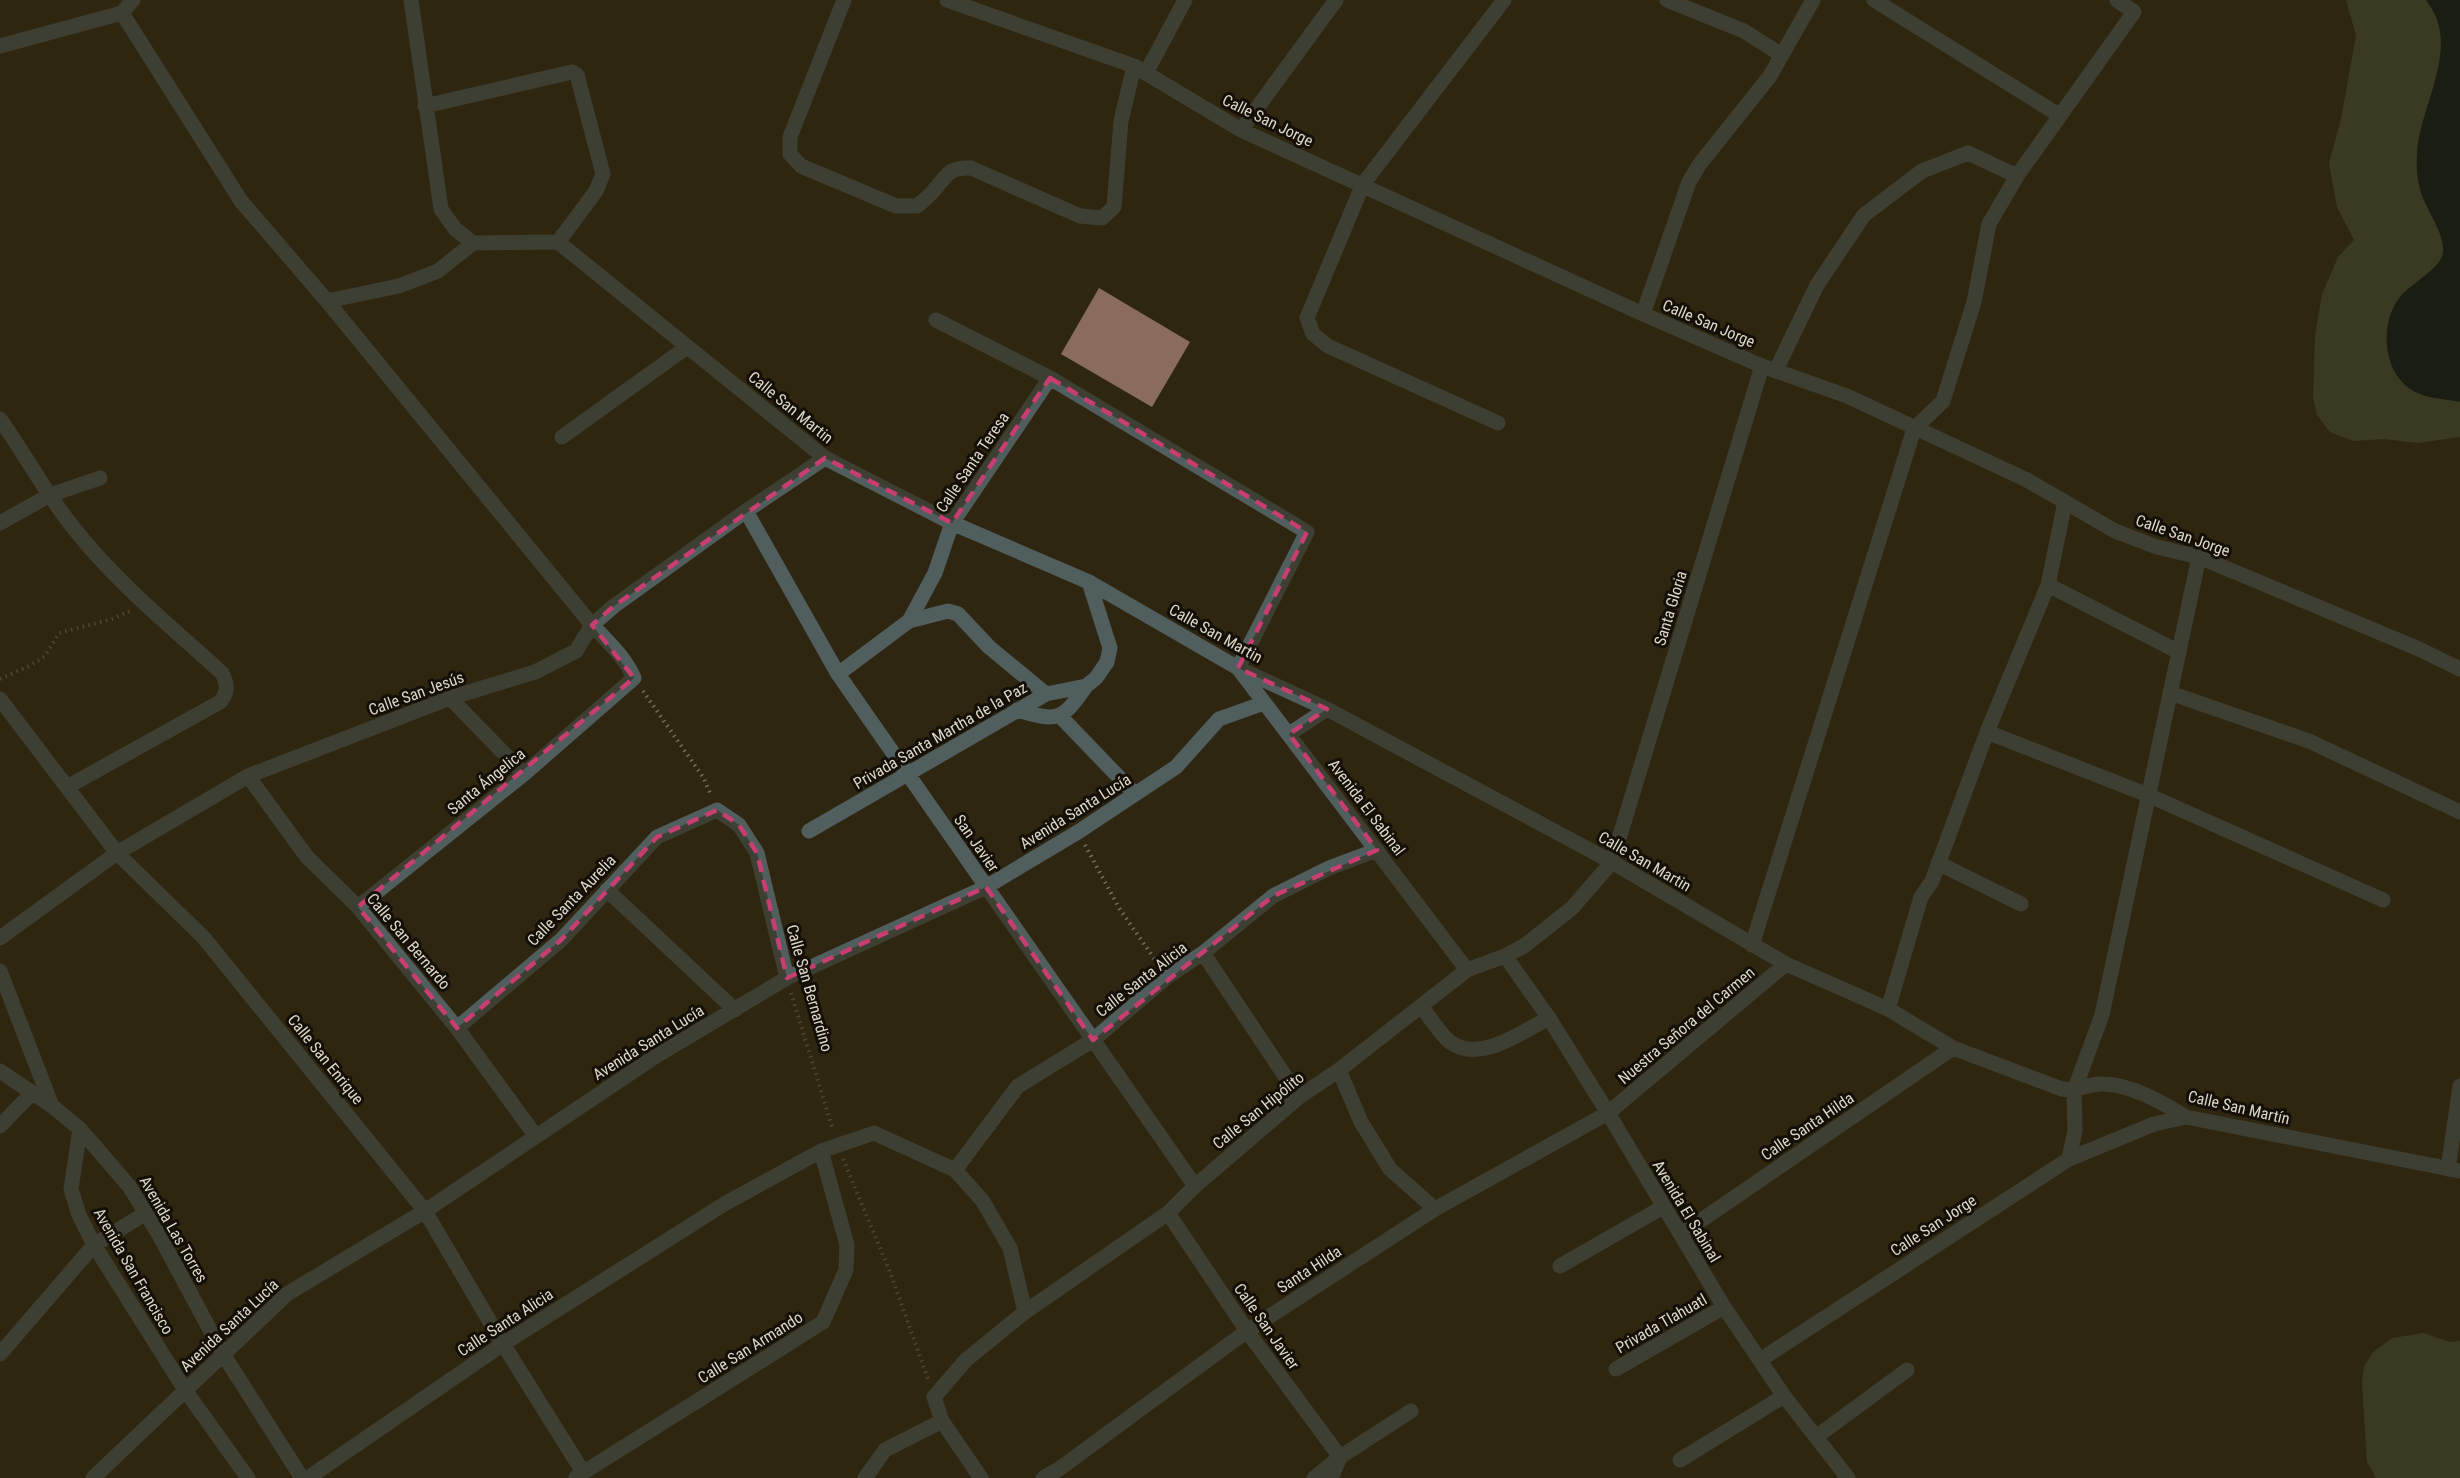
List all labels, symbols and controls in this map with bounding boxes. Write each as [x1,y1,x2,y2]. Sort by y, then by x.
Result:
street label: Calle San Jorge [1219,90,1316,151]
street label: Calle San Jorge [1660,295,1758,351]
street label: Calle San Martin [744,367,837,447]
street label: Calle Santa Teresa [932,408,1013,516]
street label: Calle San Jorge [2133,510,2233,560]
street label: Santa Gloria [1650,568,1691,648]
street label: Calle San Martin [1166,600,1266,667]
street label: Calle San Jesús [366,667,467,720]
street label: Privada Santa Martha de la Paz [850,678,1030,793]
street label: Santa Ángelica [444,744,529,819]
street label: Avenida El Sabinal [1324,755,1409,859]
street label: Avenida Santa Lucía [1016,770,1134,853]
street label: San Javier [950,811,1003,876]
street label: Calle San Martin [1595,827,1694,896]
street label: Calle Santa Aurelia [523,851,620,950]
street label: Calle San Bernardo [363,889,454,993]
street label: Calle San Bernardino [782,922,837,1054]
street label: Calle Santa Alicia [1092,938,1191,1021]
street label: Nuestra Señora del Carmen [1614,963,1758,1088]
street label: Avenida Santa Lucía [589,1001,707,1084]
street label: Calle San Enrique [284,1011,368,1108]
street label: Calle San Hipólito [1209,1068,1308,1153]
street label: Calle San Martín [2186,1087,2292,1128]
street label: Calle Santa Hilda [1757,1088,1857,1164]
street label: Avenida El Sabinal [1649,1157,1725,1266]
street label: Avenida Las Torres [135,1173,212,1286]
street label: Calle San Jorge [1887,1191,1980,1260]
street label: Avenida San Francisco [90,1205,177,1338]
street label: Santa Hilda [1274,1242,1345,1297]
street label: Avenida Santa Lucía [176,1275,282,1376]
street label: Calle San Javier [1230,1280,1303,1373]
street label: Calle Santa Alicia [454,1284,557,1360]
street label: Privada Tlahuatl [1612,1290,1710,1357]
street label: Calle San Armando [694,1308,806,1387]

